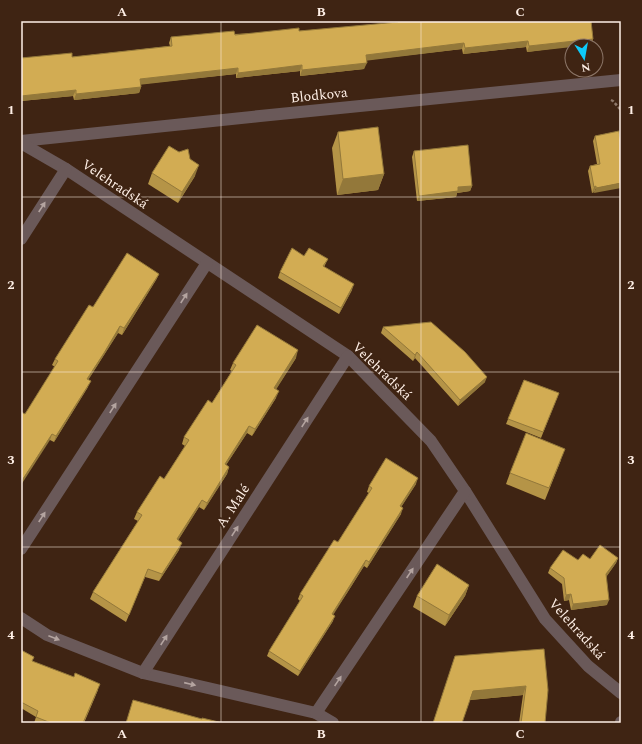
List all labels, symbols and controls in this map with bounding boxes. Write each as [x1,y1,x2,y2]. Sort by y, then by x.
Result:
text: A [117,2,127,22]
text: B [316,2,326,22]
text: C [515,2,525,22]
north arrow [564,38,604,78]
text: N [580,58,592,77]
street label: Blodkova [289,82,349,108]
text: 1 [7,100,15,120]
text: 1 [627,100,635,120]
street label: Velehradská [77,154,153,214]
one-way arrow [38,201,46,212]
text: 2 [7,275,15,295]
text: 2 [627,275,635,295]
one-way arrow [180,293,188,304]
street label: Velehradská [347,337,417,405]
one-way arrow [109,402,117,413]
one-way arrow [302,416,309,427]
text: 3 [7,450,15,470]
text: 3 [627,450,635,470]
street label: A. Malé [211,480,255,532]
one-way arrow [38,511,46,522]
one-way arrow [231,526,239,536]
one-way arrow [406,568,414,578]
street label: Velehradská [544,594,610,665]
text: 4 [7,625,15,645]
text: 4 [627,625,635,645]
one-way arrow [160,635,168,645]
one-way arrow [49,636,61,642]
one-way arrow [334,676,342,686]
one-way arrow [184,681,197,687]
text: A [117,724,127,744]
text: B [316,724,326,744]
text: C [515,724,525,744]

